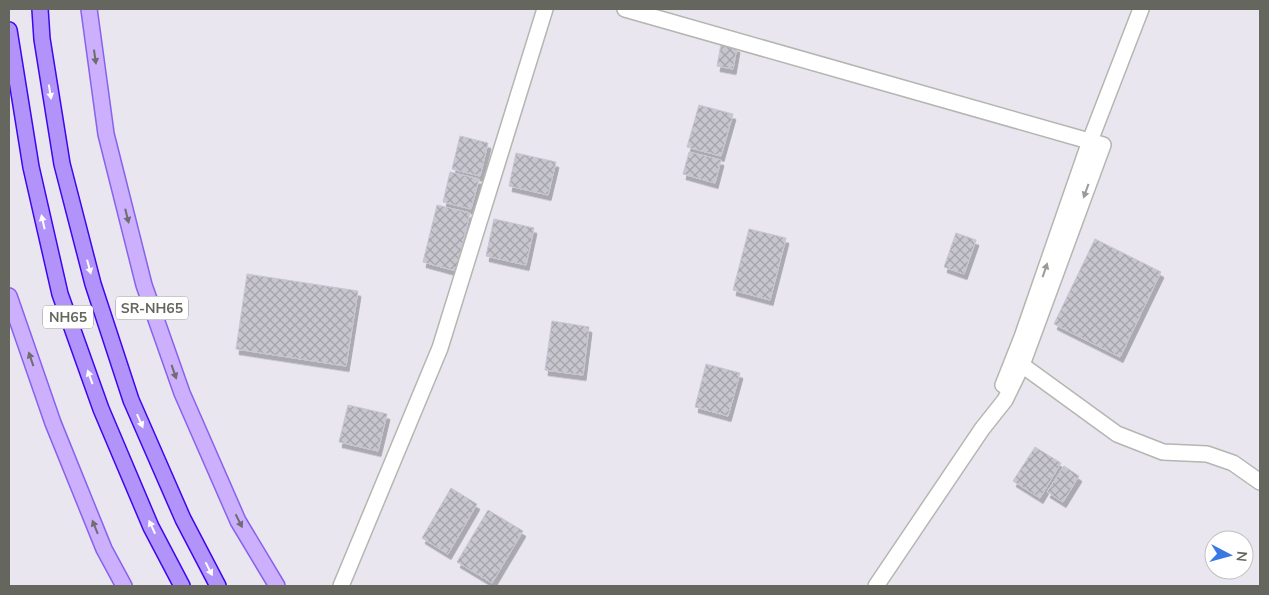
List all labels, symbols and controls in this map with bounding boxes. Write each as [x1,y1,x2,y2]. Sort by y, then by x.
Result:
one-way arrow [92,49,100,65]
one-way arrow [47,84,55,100]
one-way arrow [1082,184,1090,199]
one-way arrow [123,209,131,224]
one-way arrow [39,214,47,229]
one-way arrow [85,260,93,275]
one-way arrow [1041,262,1049,277]
road number: SR-NH65 [116,296,188,320]
road number: NH65 [43,306,93,328]
one-way arrow [27,351,35,366]
one-way arrow [171,364,178,379]
one-way arrow [86,369,94,384]
one-way arrow [137,414,145,428]
one-way arrow [235,513,243,528]
one-way arrow [91,520,99,534]
one-way arrow [147,520,155,534]
north arrow [1204,530,1254,580]
text: N [1231,550,1251,563]
one-way arrow [205,561,213,576]

